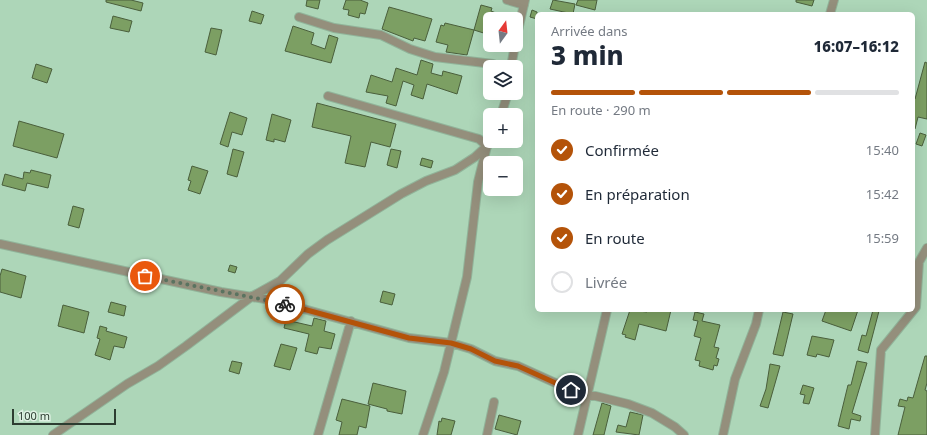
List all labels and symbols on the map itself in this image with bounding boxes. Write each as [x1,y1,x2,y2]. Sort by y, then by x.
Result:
north arrow [483,12,523,52]
pin [128,259,162,293]
courier [265,284,305,324]
pin [554,373,588,407]
scale bar [12,407,116,426]

